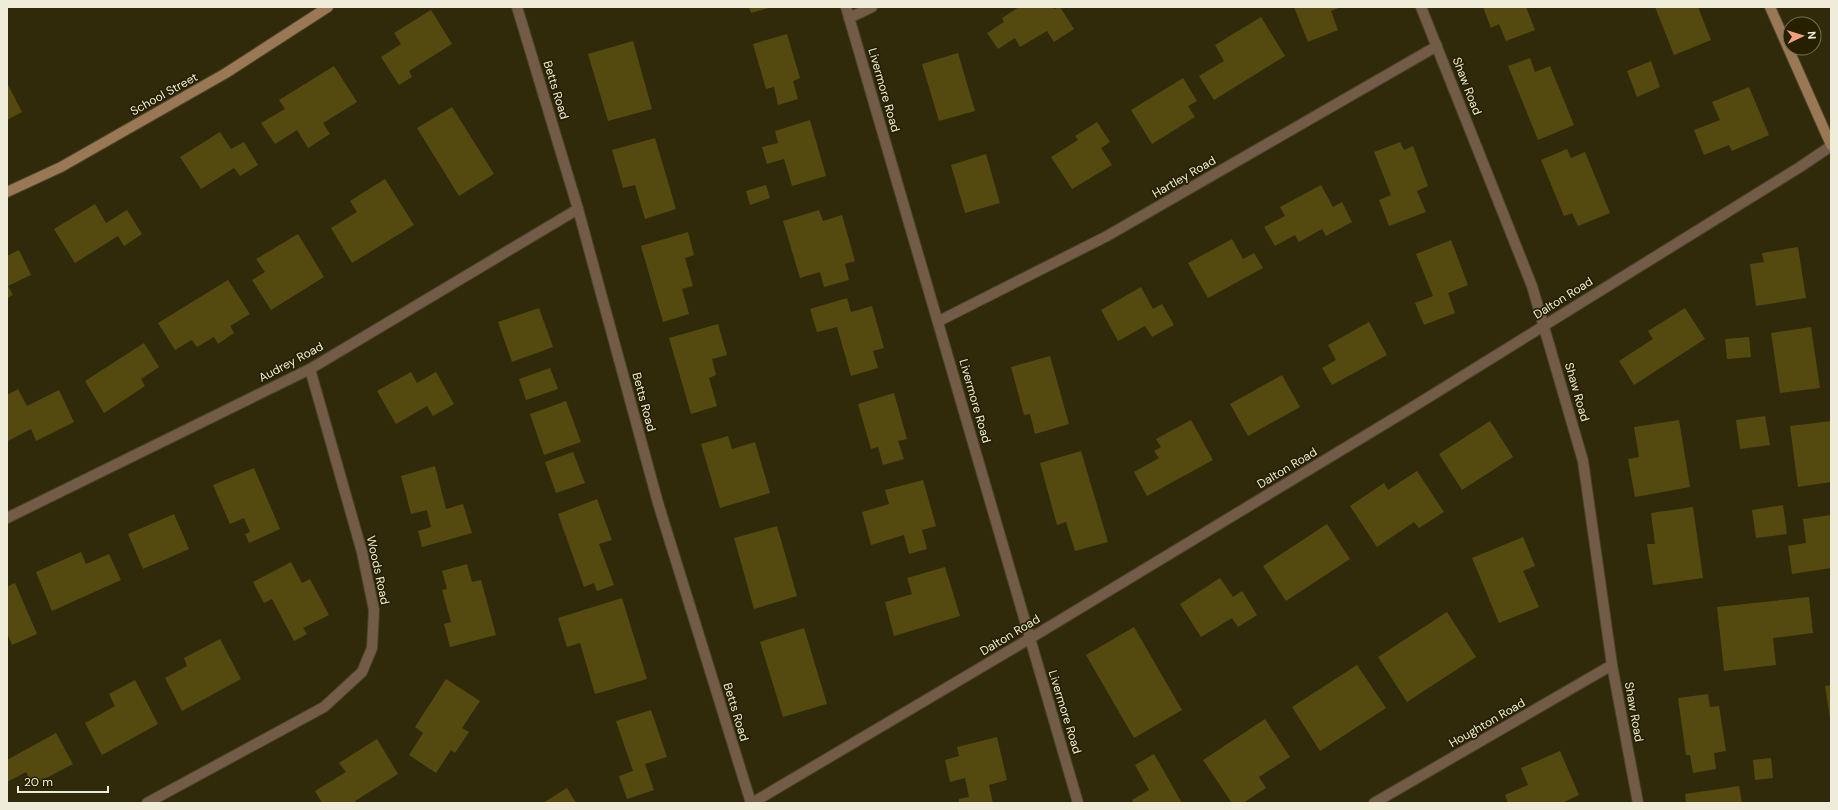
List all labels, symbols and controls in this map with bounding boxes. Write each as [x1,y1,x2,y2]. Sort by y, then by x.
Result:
north arrow [1782,16,1822,56]
text: N [1805,31,1819,40]
street label: Livermore Road [864,46,904,134]
street label: Shaw Road [1449,55,1485,117]
street label: Betts Road [540,59,572,121]
street label: School Street [127,69,201,119]
street label: Hartley Road [1149,152,1219,202]
street label: Dalton Road [1530,273,1596,323]
street label: Audrey Road [256,338,326,386]
street label: Livermore Road [955,357,995,445]
street label: Shaw Road [1561,361,1593,423]
street label: Betts Road [628,371,660,433]
street label: Dalton Road [1254,444,1320,492]
street label: Woods Road [363,534,393,606]
street label: Dalton Road [977,611,1043,659]
street label: Livermore Road [1045,668,1085,756]
street label: Betts Road [720,681,752,743]
street label: Shaw Road [1621,681,1647,743]
street label: Houghton Road [1446,695,1528,751]
scale bar [18,768,108,794]
text: 20 m [24,774,53,790]

